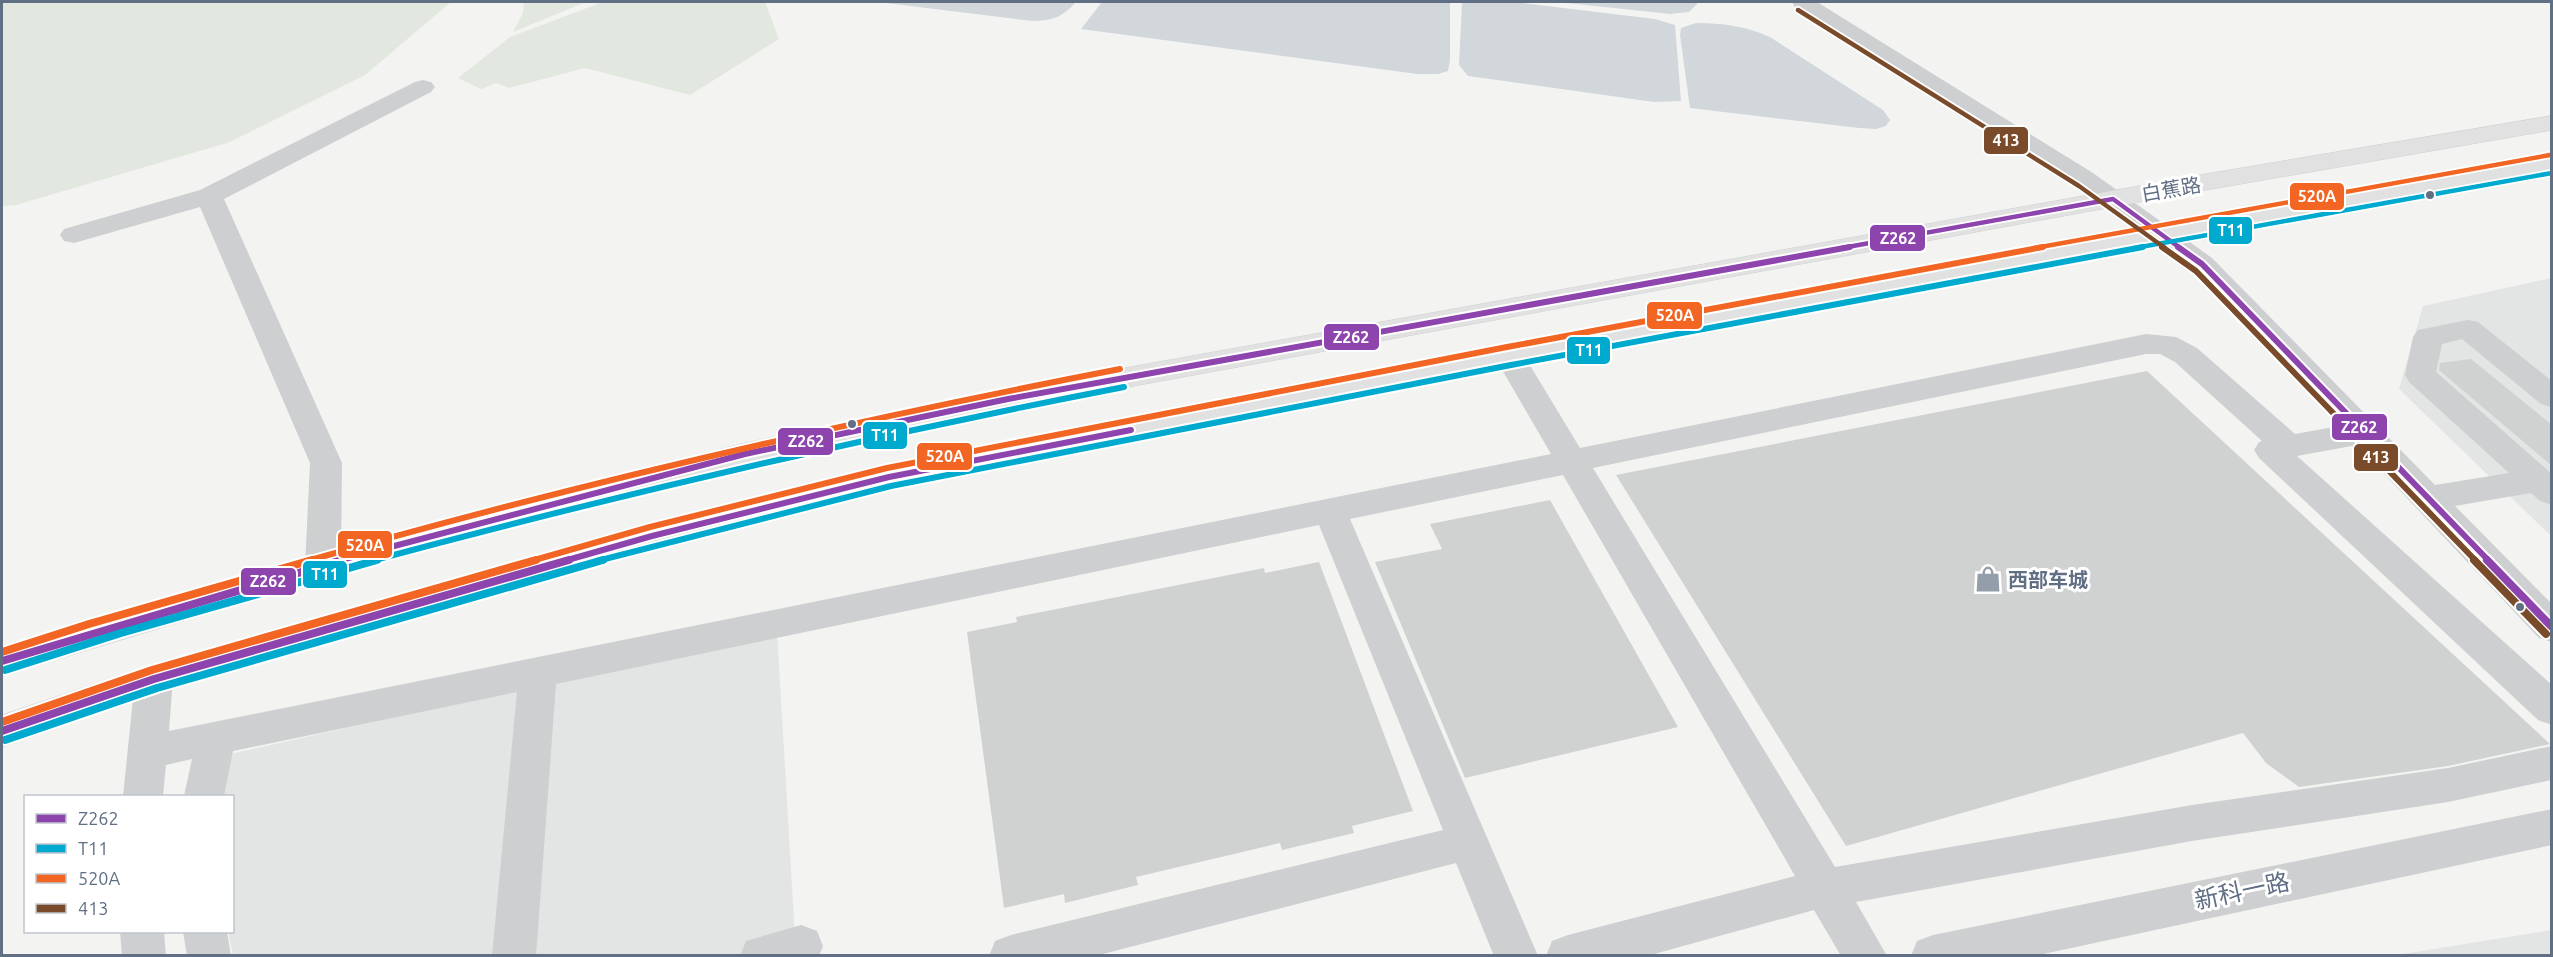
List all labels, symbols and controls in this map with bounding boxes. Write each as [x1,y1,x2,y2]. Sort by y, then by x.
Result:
line badge: 413 [1983,126,2029,155]
text: 413 [1992,131,2020,149]
street label: 白蕉路 [2139,172,2203,206]
line badge: 520A [2289,182,2345,211]
text: 520A [2298,187,2337,205]
unlabelled marker [2424,189,2436,201]
line badge: T11 [2208,216,2253,245]
text: T11 [2217,221,2245,239]
line badge: Z262 [1869,224,1926,252]
text: Z262 [1880,229,1916,247]
line badge: 520A [1646,301,1703,330]
text: 520A [1656,306,1695,324]
line badge: Z262 [1323,323,1380,351]
text: Z262 [1333,328,1369,346]
line badge: T11 [1566,336,1611,365]
text: T11 [1575,341,1603,359]
line badge: Z262 [2331,413,2388,441]
unlabelled marker [846,418,858,430]
text: Z262 [2341,418,2377,436]
line badge: T11 [862,421,908,450]
text: T11 [871,426,899,444]
line badge: Z262 [777,427,834,456]
text: Z262 [788,432,824,450]
line badge: 520A [916,442,973,471]
line badge: 413 [2353,443,2399,472]
text: 520A [926,447,965,465]
text: 413 [2362,448,2390,466]
line badge: 520A [337,530,393,559]
text: 520A [346,536,385,554]
line badge: T11 [302,560,348,589]
shop icon: 西部车城 [1973,564,2003,594]
text: T11 [311,565,339,583]
line badge: Z262 [240,567,297,596]
place label: 西部车城 [2008,568,2088,591]
text: Z262 [250,572,286,590]
unlabelled marker [2514,601,2526,613]
legend [24,795,234,933]
text: Z262 [78,808,119,828]
text: T11 [78,838,108,858]
text: 520A [78,868,120,888]
street label: 新科一路 [2192,868,2292,914]
text: 413 [78,898,108,918]

